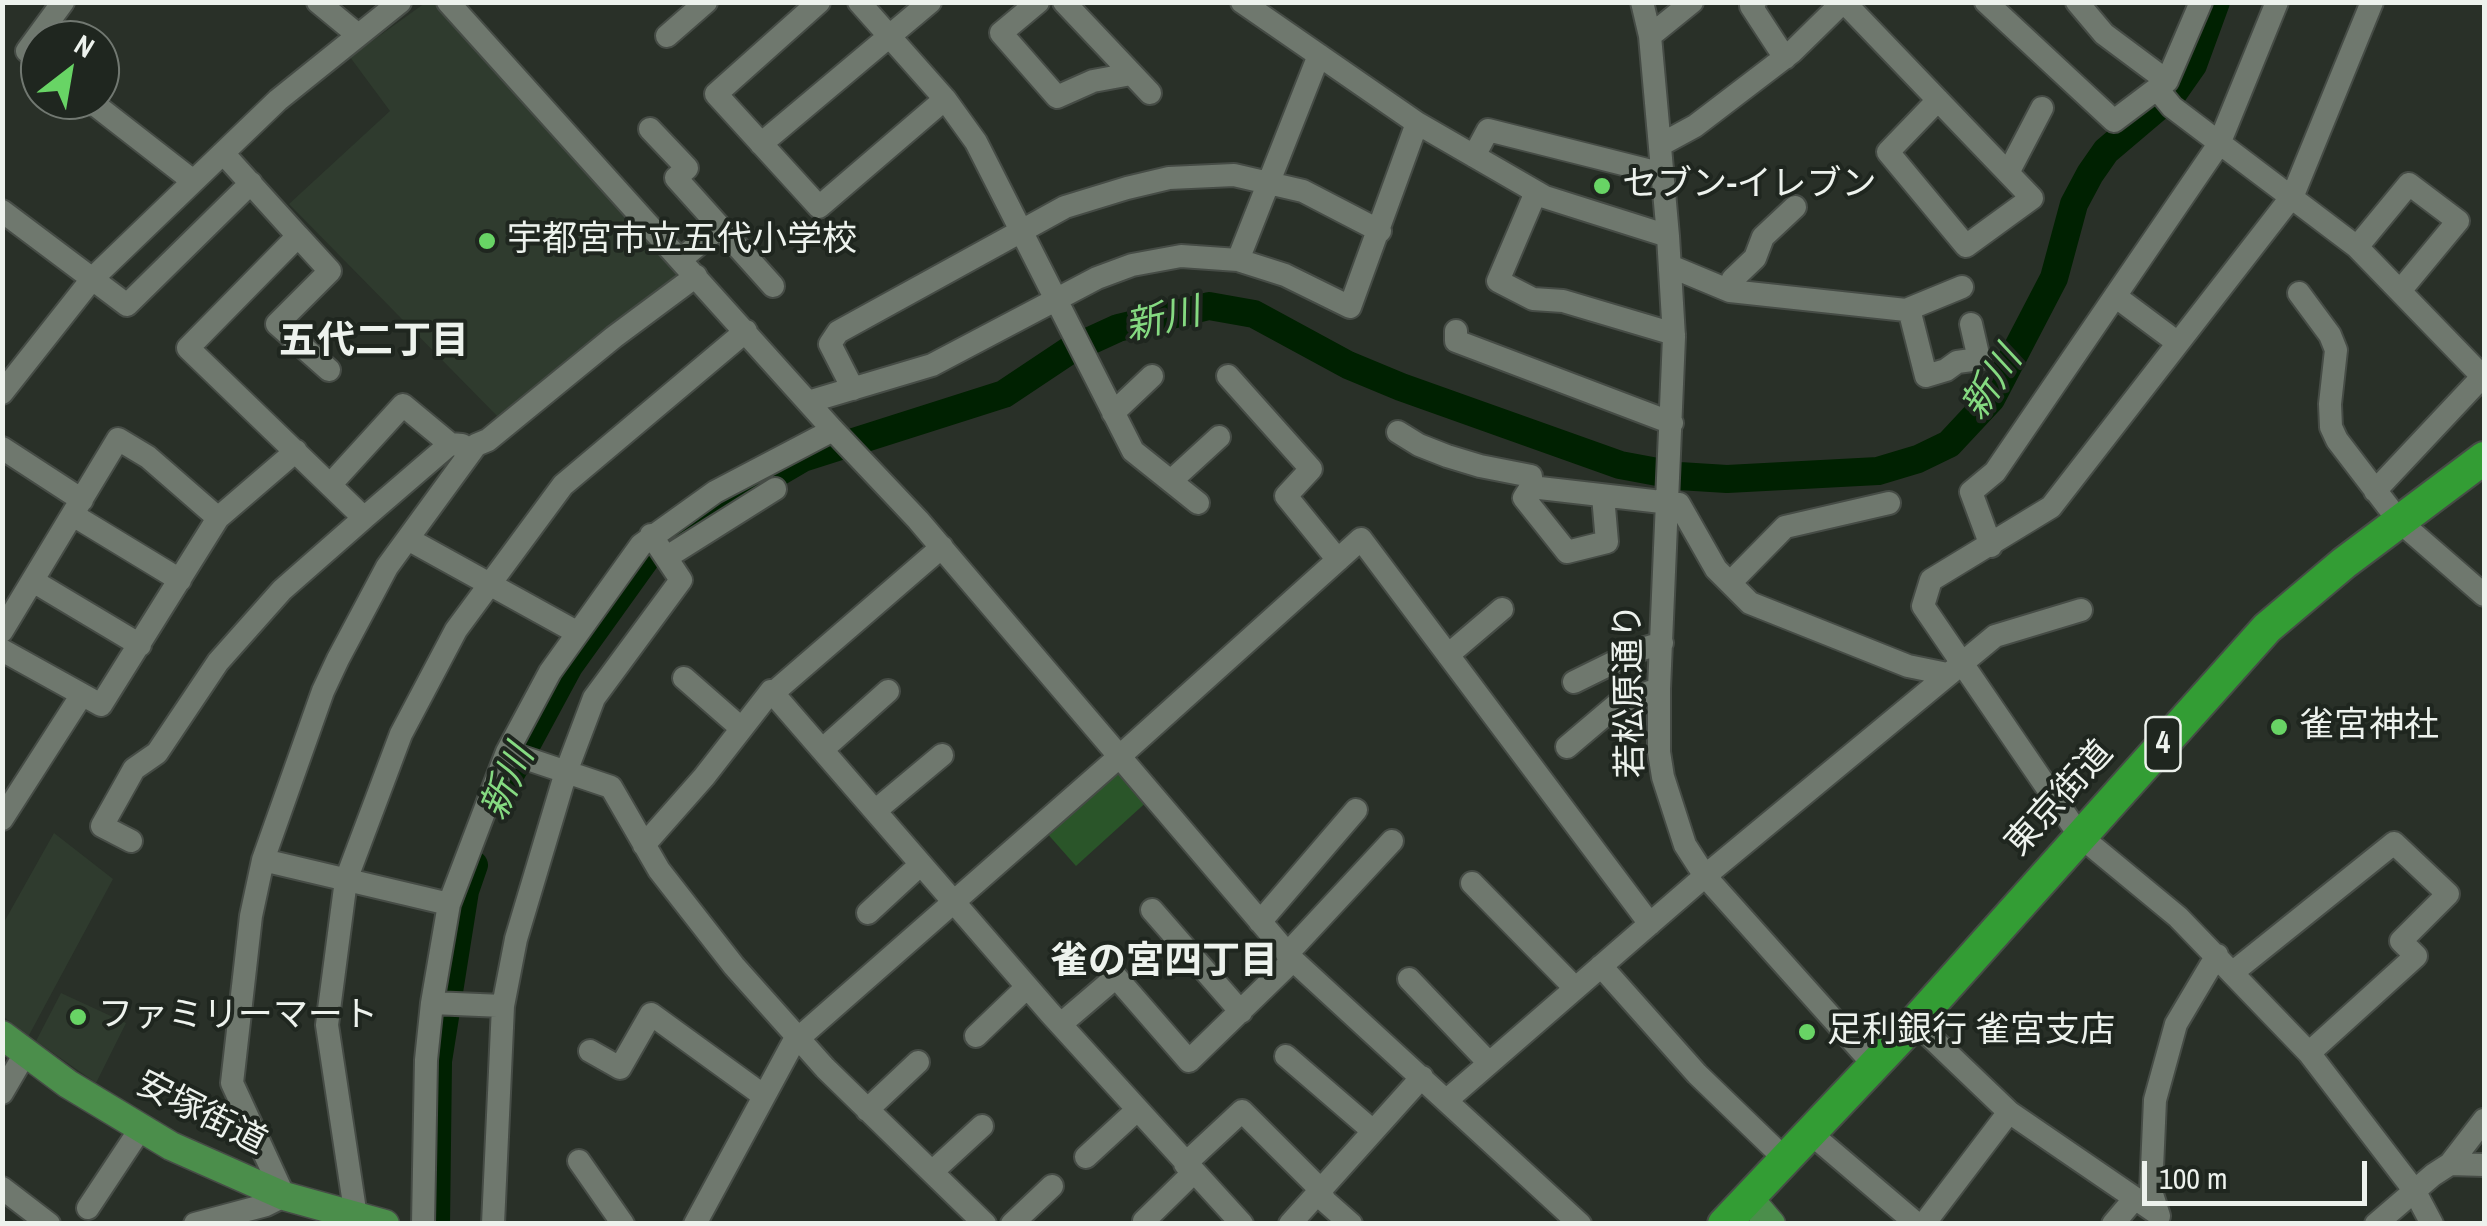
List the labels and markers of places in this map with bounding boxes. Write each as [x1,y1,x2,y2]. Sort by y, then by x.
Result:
place label: セブン-イレブン [1622,165,1877,207]
marker: セブン-イレブン [1591,175,1613,197]
place label: 宇都宮市立五代小学校 [507,220,857,262]
marker: 宇都宮市立五代小学校 [476,230,498,252]
place label: 雀宮神社 [2299,706,2439,748]
marker: 雀宮神社 [2268,716,2290,738]
place label: ファミリーマート [98,996,378,1038]
marker: ファミリーマート [67,1006,89,1028]
place label: 足利銀行 雀宮支店 [1827,1011,2115,1053]
marker: 足利銀行 雀宮支店 [1796,1021,1818,1043]

